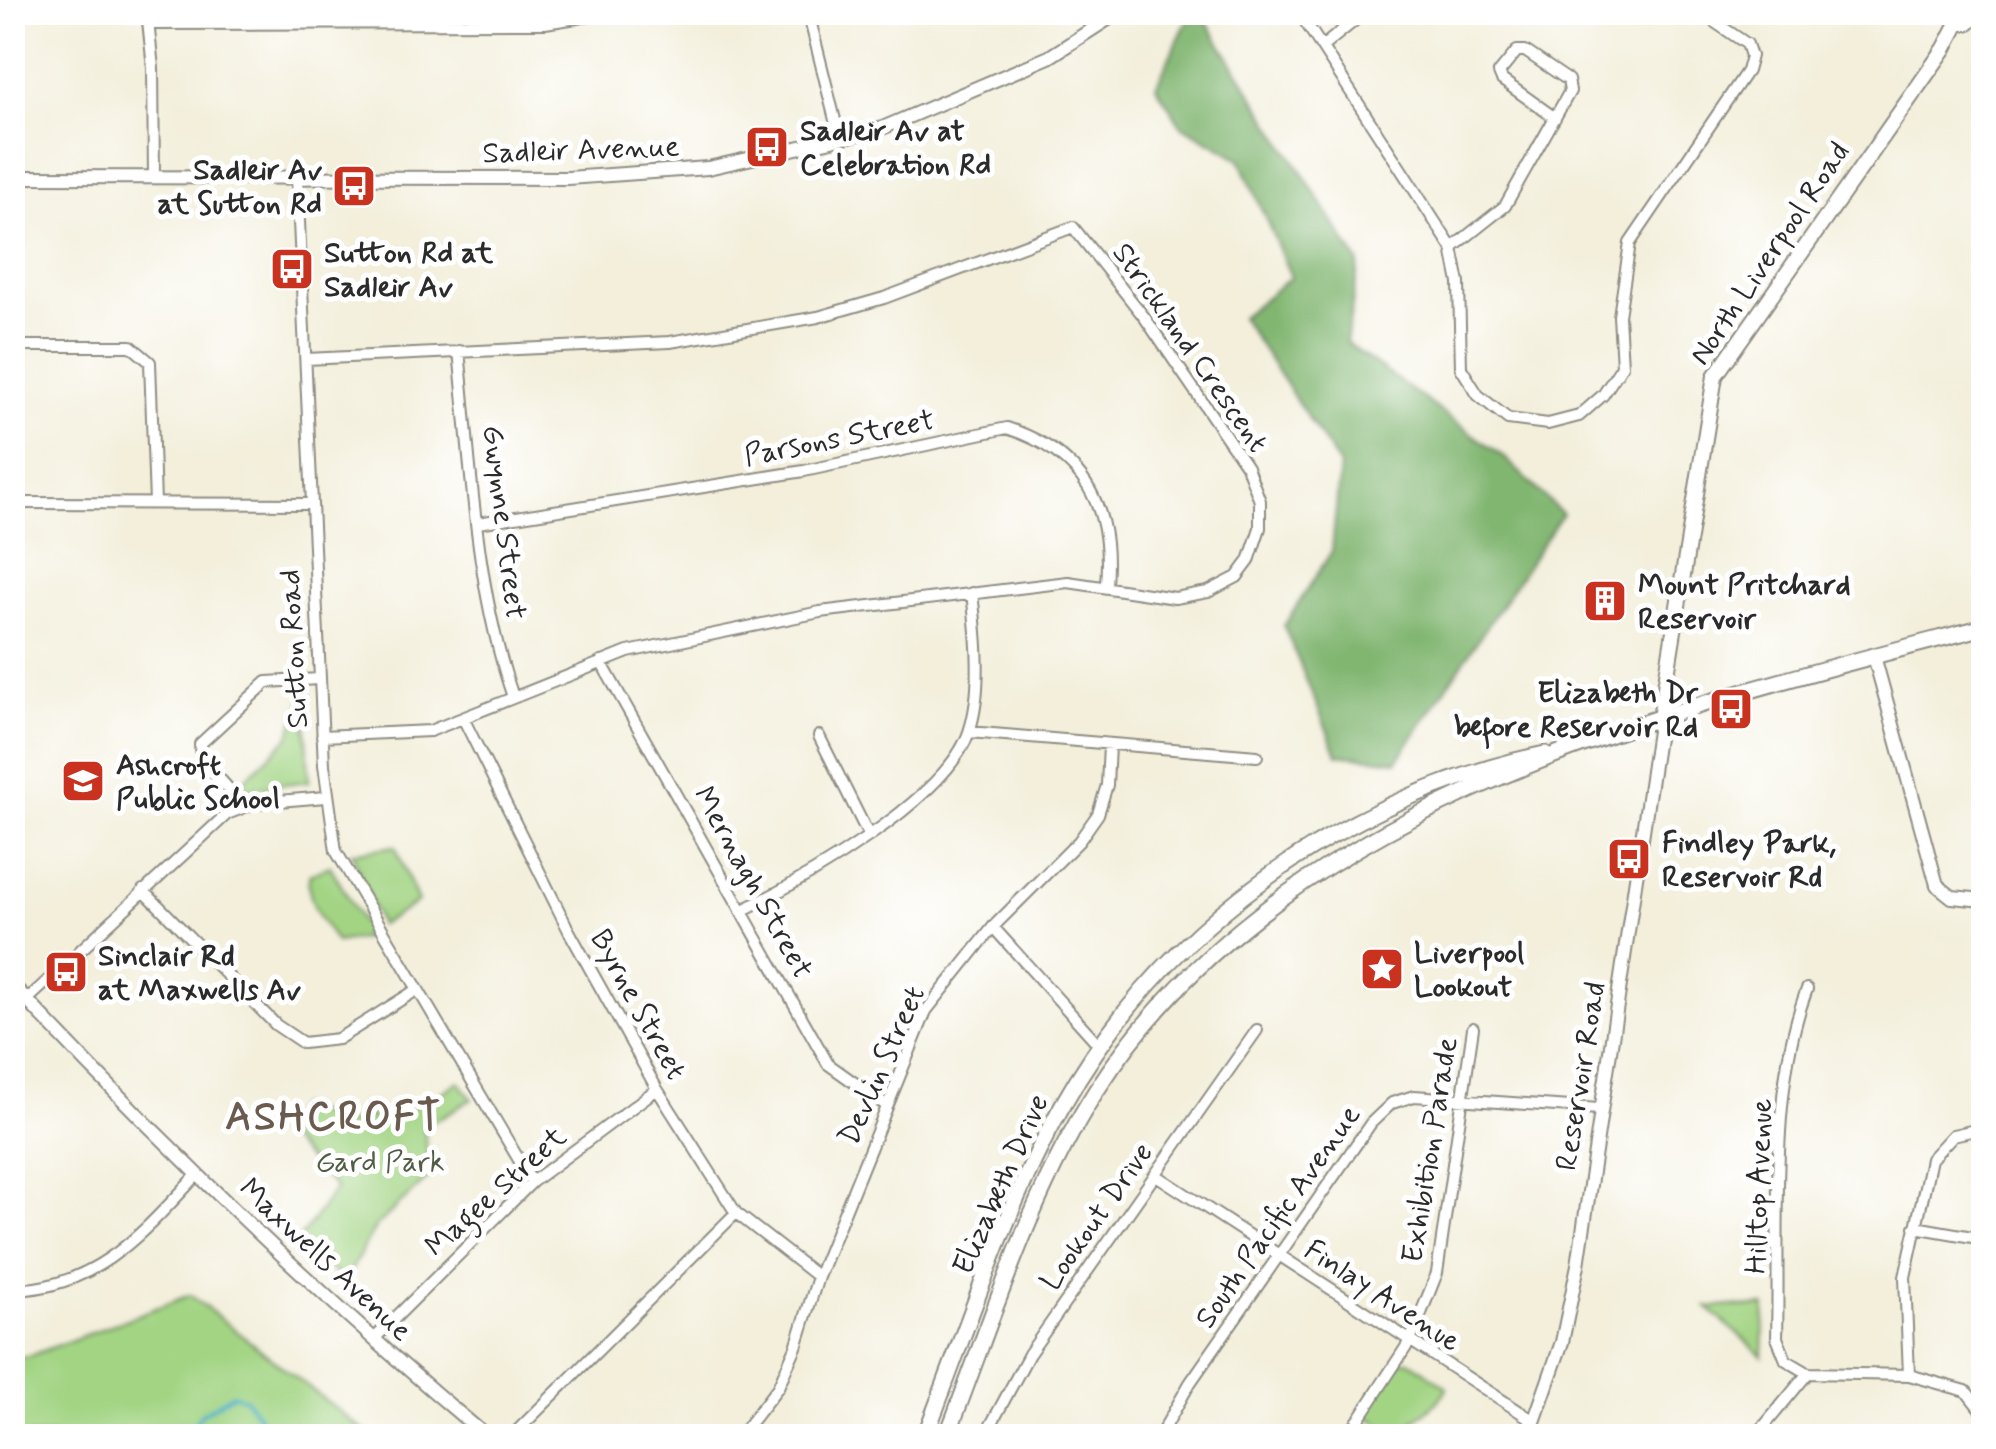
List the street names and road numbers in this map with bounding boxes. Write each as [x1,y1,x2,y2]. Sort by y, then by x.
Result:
street label: Sadleir Avenue [482,128,680,173]
street label: North Liverpool Road [1681,135,1859,373]
street label: Strickland Crescent [1103,235,1277,460]
street label: Parsons Street [741,401,938,476]
street label: Gwynne Street [472,423,535,622]
street label: Sutton Road [271,568,318,729]
street label: Mernagh Street [684,780,822,986]
street label: Byrne Street [580,923,695,1087]
street label: Reservoir Road [1547,979,1616,1173]
street label: Devlin Street [830,980,935,1151]
street label: Exhibition Parade [1393,1035,1468,1266]
street label: Elizabeth Drive [944,1088,1059,1281]
street label: South Pacific Avenue [1187,1098,1370,1336]
street label: Hilltop Avenue [1737,1098,1782,1275]
street label: Magee Street [417,1118,577,1268]
street label: Lookout Drive [1032,1135,1163,1299]
street label: Maxwells Avenue [230,1170,420,1350]
street label: Finlay Avenue [1296,1231,1468,1361]

